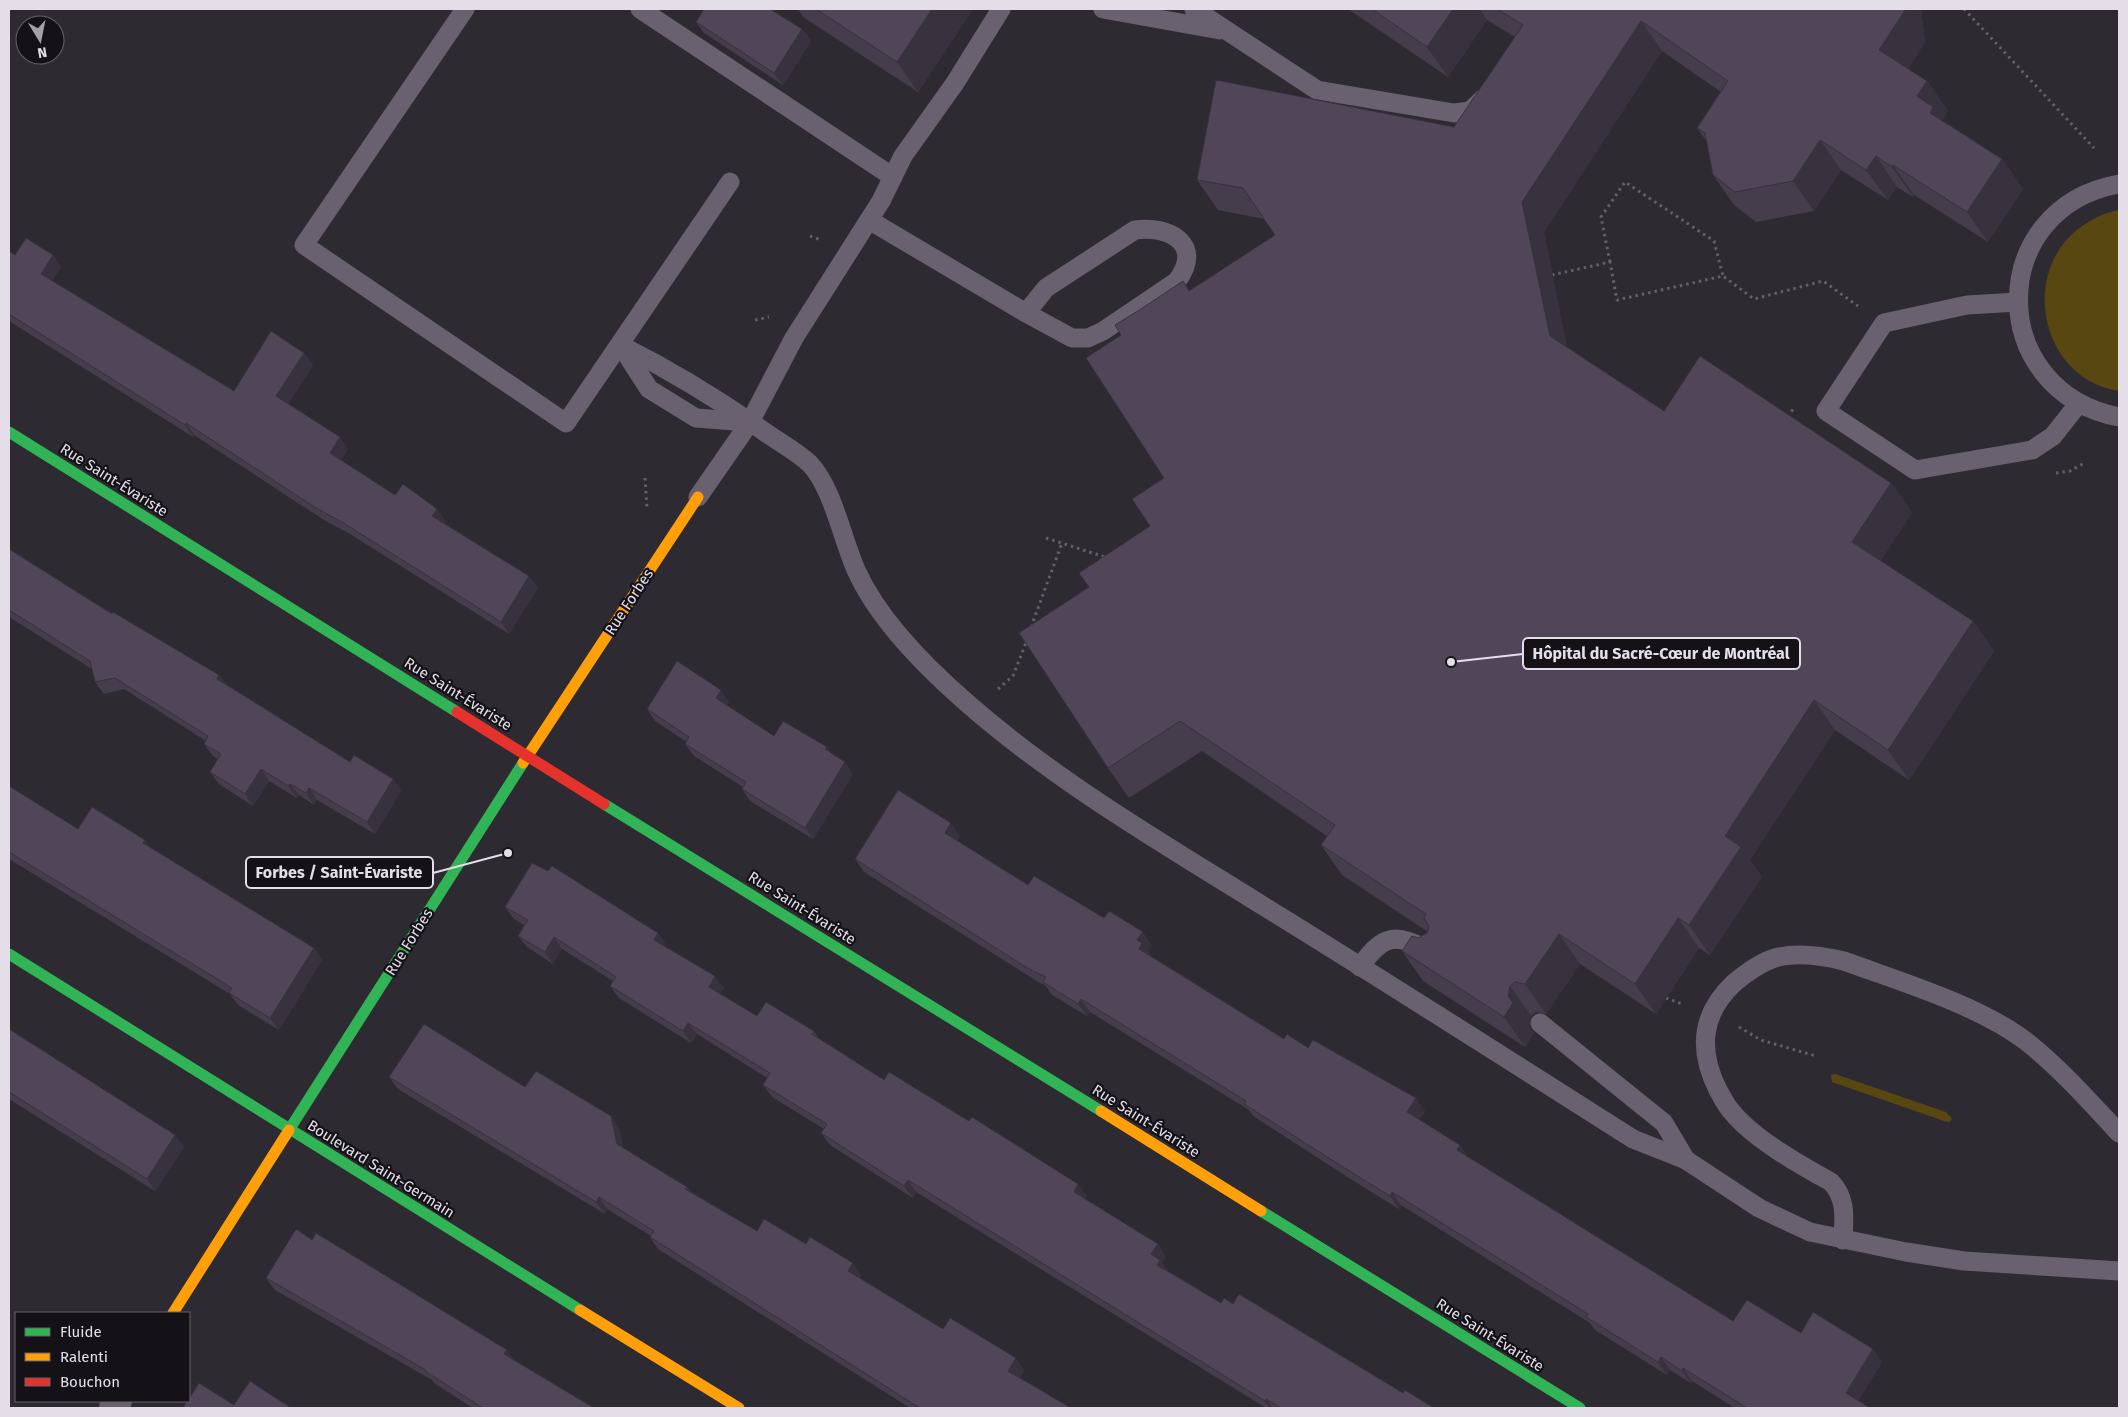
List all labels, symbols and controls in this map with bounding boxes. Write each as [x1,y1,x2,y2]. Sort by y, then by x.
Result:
north arrow [15,15,65,65]
text: N [36,43,48,61]
street label: Rue Saint-Évariste [57,440,171,520]
street label: Rue Forbes [601,565,657,639]
callout: Hôpital du Sacré-Cœur de Montréal [1523,638,1800,669]
text: Hôpital du Sacré-Cœur de Montréal [1533,644,1790,663]
street label: Rue Saint-Évariste [401,654,515,734]
callout: Forbes / Saint-Évariste [246,857,433,888]
text: Forbes / Saint-Évariste [256,862,423,882]
street label: Rue Saint-Évariste [745,868,859,948]
street label: Rue Forbes [381,905,437,979]
street label: Rue Saint-Évariste [1089,1081,1203,1161]
street label: Boulevard Saint-Germain [304,1116,458,1222]
street label: Rue Saint-Évariste [1433,1295,1547,1375]
legend [15,1312,190,1402]
text: Fluide [60,1323,102,1341]
text: Ralenti [60,1348,108,1366]
text: Bouchon [60,1373,120,1391]

